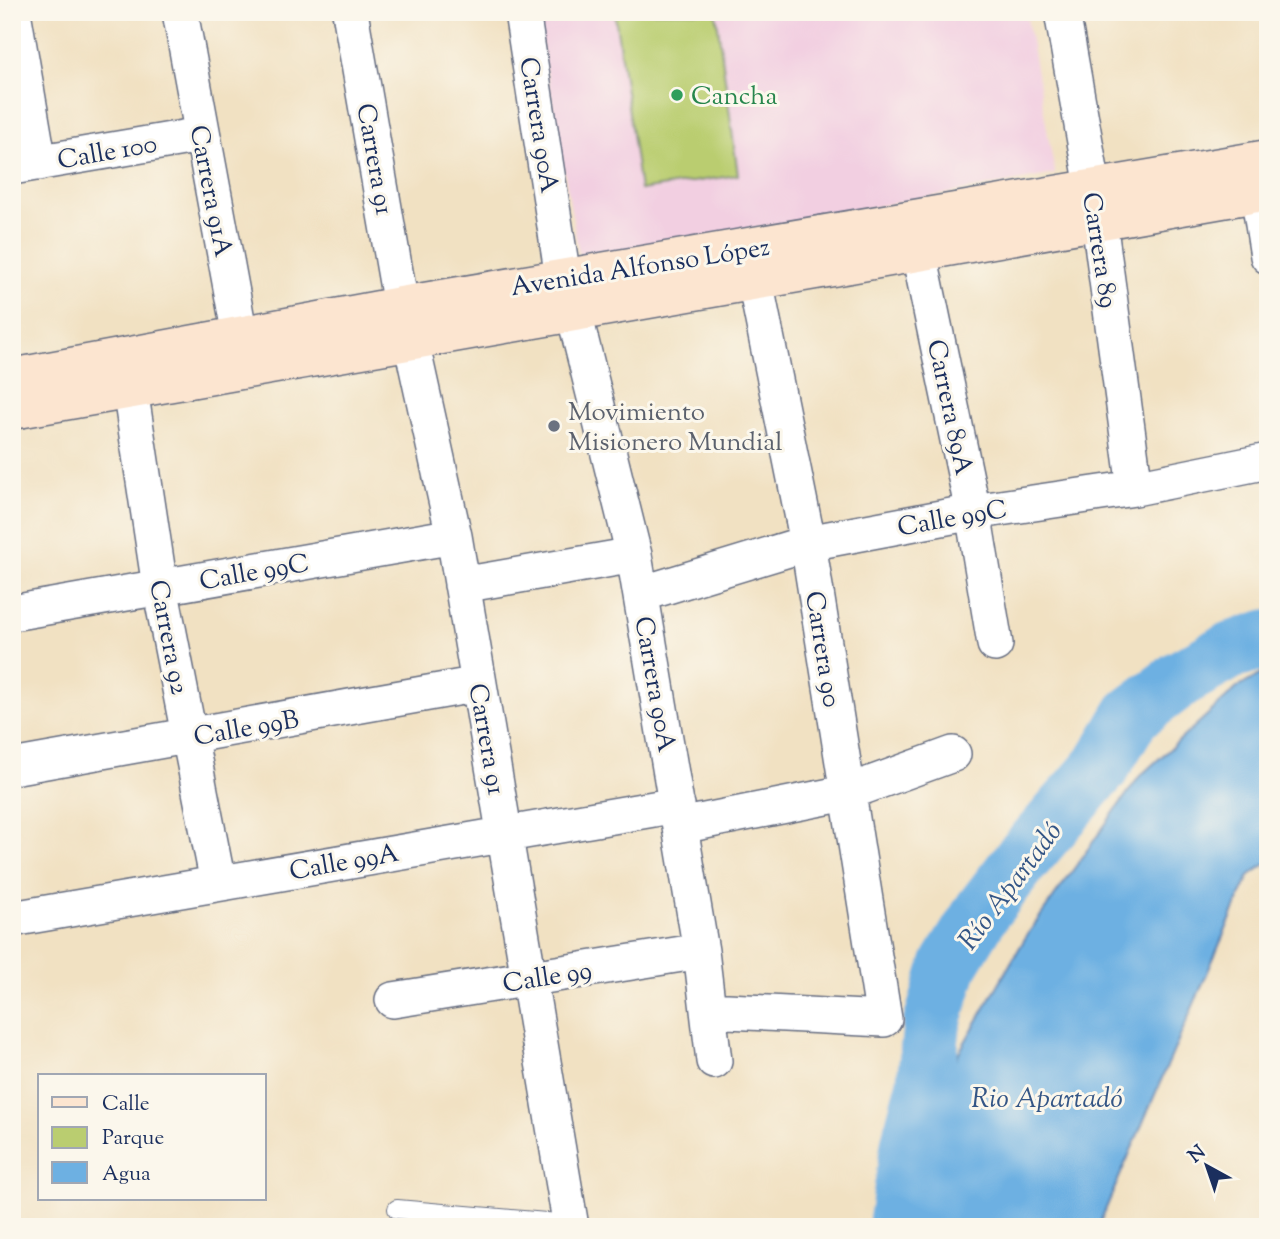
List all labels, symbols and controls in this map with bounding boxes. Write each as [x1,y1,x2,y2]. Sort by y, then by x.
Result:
street label: Carrera 90A [509,55,567,196]
place label: Cancha [691,79,778,116]
marker: Cancha [669,87,685,103]
street label: Carrera 91 [346,101,402,218]
street label: Carrera 91A [179,122,240,261]
street label: Calle 100 [55,127,160,180]
street label: Carrera 89 [1071,190,1126,311]
street label: Avenida Alfonso López [508,230,773,307]
street label: Carrera 89A [916,336,981,479]
place label: Movimiento Misionero Mundial [568,395,783,462]
marker: Movimiento Misionero Mundial [546,418,562,434]
street label: Calle 99C [895,492,1010,547]
street label: Calle 99C [197,546,312,601]
street label: Carrera 92 [138,577,197,698]
street label: Carrera 90 [794,588,849,710]
street label: Carrera 90A [623,614,684,755]
street label: Carrera 91 [458,681,514,798]
street label: Calle 99B [191,702,302,757]
water label: Río Apartadó [950,814,1073,959]
street label: Calle 99A [287,836,402,891]
street label: Calle 99 [500,953,595,1004]
legend [38,1074,266,1200]
water label: Rio Apartadó [971,1080,1123,1120]
text: Calle [102,1090,150,1120]
text: Parque [102,1124,164,1154]
north arrow [1172,1130,1242,1200]
text: N [1183,1140,1212,1170]
text: Agua [102,1160,151,1190]

